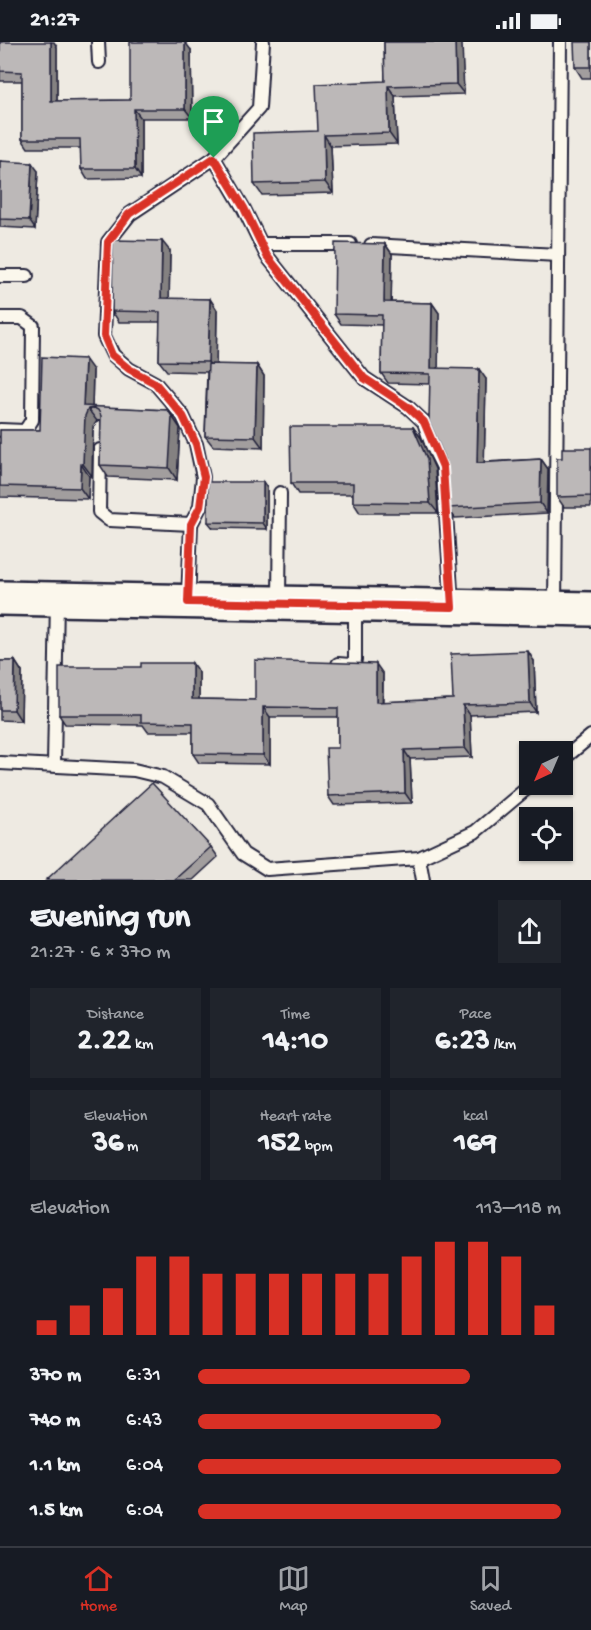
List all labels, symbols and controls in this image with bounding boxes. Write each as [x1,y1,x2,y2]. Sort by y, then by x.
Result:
text: 21:27 [30,8,79,34]
pin [188,96,239,158]
icon: arrive [197,105,230,138]
north arrow [519,741,573,795]
map controls [519,741,573,861]
button: locate [519,807,573,861]
text: Evening run [30,900,190,938]
button: share [498,900,561,963]
text: 21:27 · 6 × 370 m [30,942,170,965]
text: Distance [87,1006,144,1025]
text: Time [281,1006,310,1025]
text: Pace [460,1006,491,1025]
text: 2.22 [78,1025,131,1060]
text: 14:10 [263,1025,328,1060]
text: 6:23 [435,1025,490,1060]
text: km [131,1036,153,1055]
text: /km [490,1036,516,1055]
text: Elevation [84,1108,147,1127]
text: Heart rate [260,1108,331,1127]
text: kcal [463,1108,488,1127]
text: 36 [93,1127,123,1162]
text: 152 [258,1127,301,1162]
text: 169 [454,1127,497,1162]
text: m [123,1138,138,1157]
text: bpm [301,1138,333,1157]
text: Elevation [30,1198,110,1221]
text: 113–118 m [476,1198,561,1221]
text: 370 m [30,1365,81,1388]
text: 6:31 [126,1365,161,1388]
text: 740 m [30,1410,80,1433]
text: 6:43 [126,1410,162,1433]
text: 1.1 km [30,1455,80,1478]
text: 6:04 [126,1455,163,1478]
text: 1.5 km [30,1500,83,1523]
text: 6:04 [126,1500,163,1523]
tab: Home [80,1562,117,1617]
tab: Map [277,1562,310,1617]
tab: Saved [470,1562,511,1617]

